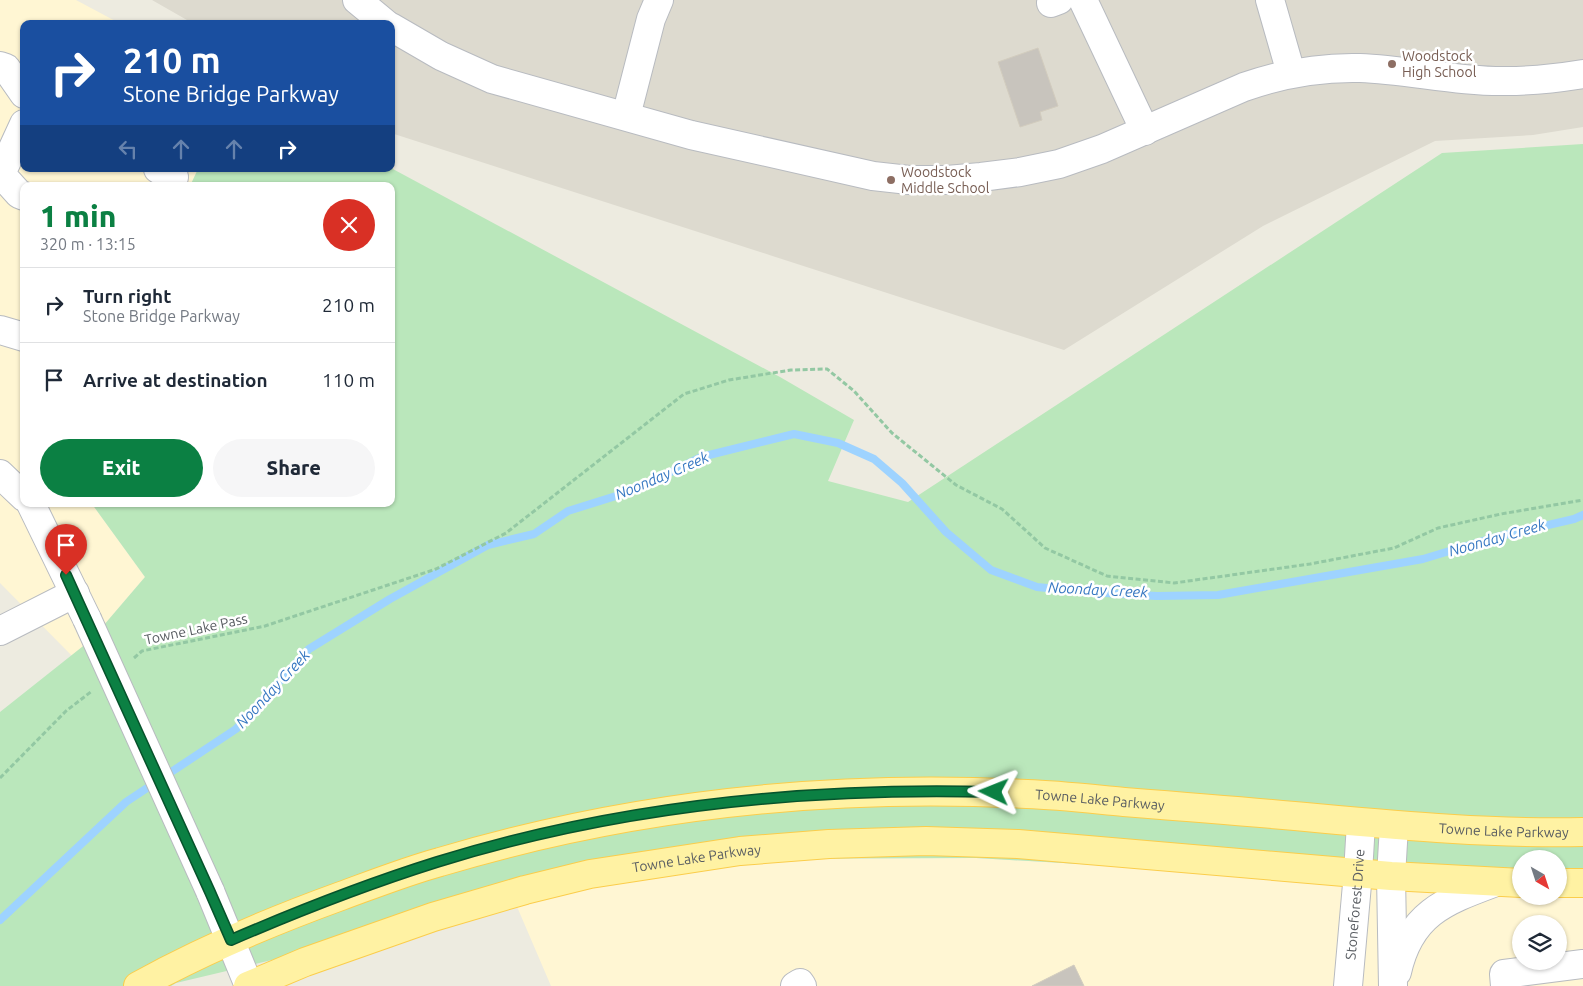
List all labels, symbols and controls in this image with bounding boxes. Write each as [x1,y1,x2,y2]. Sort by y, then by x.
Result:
icon: right [40,40,105,105]
text: 210 m [123,40,221,80]
place label: Woodstock High School [1402,48,1477,80]
marker: Woodstock High School [1386,58,1398,70]
text: Stone Bridge Parkway [123,81,339,106]
icon: left [114,135,142,163]
icon: ahead [167,135,195,163]
icon: ahead [220,135,248,163]
icon: right [273,135,301,163]
place label: Woodstock Middle School [901,164,990,196]
marker: Woodstock Middle School [885,174,897,186]
text: 1 min [40,199,116,233]
button: close [323,199,375,251]
text: 320 m · 13:15 [40,235,136,253]
text: Turn right [83,285,171,307]
icon: right [40,291,68,319]
text: 210 m [322,294,375,316]
text: Stone Bridge Parkway [83,307,240,325]
icon: arrive [40,366,68,394]
text: Arrive at destination [83,369,268,391]
text: 110 m [322,369,375,391]
button: Exit [40,439,203,497]
button: Share [213,439,375,497]
water label: Noonday Creek [613,448,711,503]
water label: Noonday Creek [1447,516,1547,559]
pin [45,524,87,575]
icon: arrive [52,531,80,559]
water label: Noonday Creek [1048,578,1149,601]
street label: Towne Lake Pass [143,610,249,648]
water label: Noonday Creek [232,646,313,731]
position arrow [967,765,1019,817]
street label: Towne Lake Parkway [1035,786,1166,813]
street label: Towne Lake Parkway [1438,820,1569,840]
street label: Towne Lake Parkway [631,841,762,875]
street label: Stoneforest Drive [1342,848,1367,960]
north arrow [1512,850,1568,905]
map controls [1512,850,1567,970]
button: layers [1512,915,1567,970]

